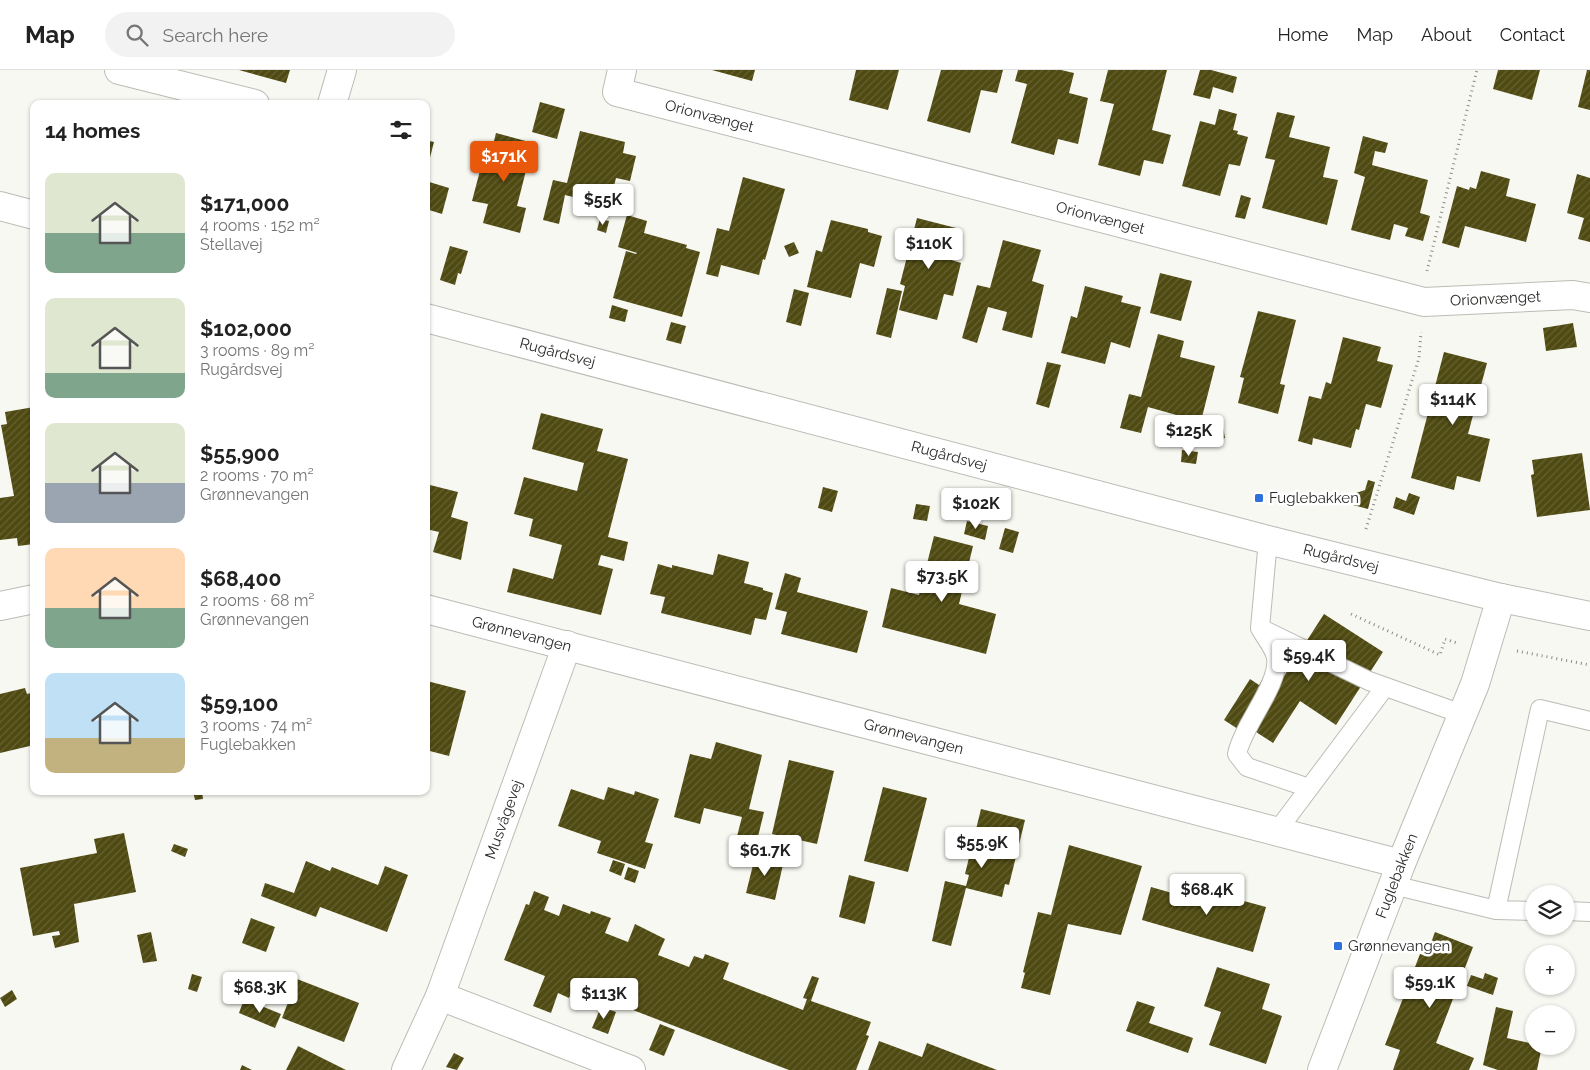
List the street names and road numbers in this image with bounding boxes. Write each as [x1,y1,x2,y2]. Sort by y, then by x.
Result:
street label: Orionvænget [663,96,756,136]
street label: Orionvænget [1054,198,1147,238]
street label: Orionvænget [1450,288,1541,310]
street label: Rugårdsvej [518,334,597,371]
street label: Rugårdsvej [909,437,989,475]
street label: Rugårdsvej [1301,540,1381,576]
street label: Grønnevangen [470,612,574,656]
street label: Grønnevangen [862,715,965,758]
street label: Musvågevej [481,778,526,862]
street label: Fuglebakken [1372,831,1422,921]

